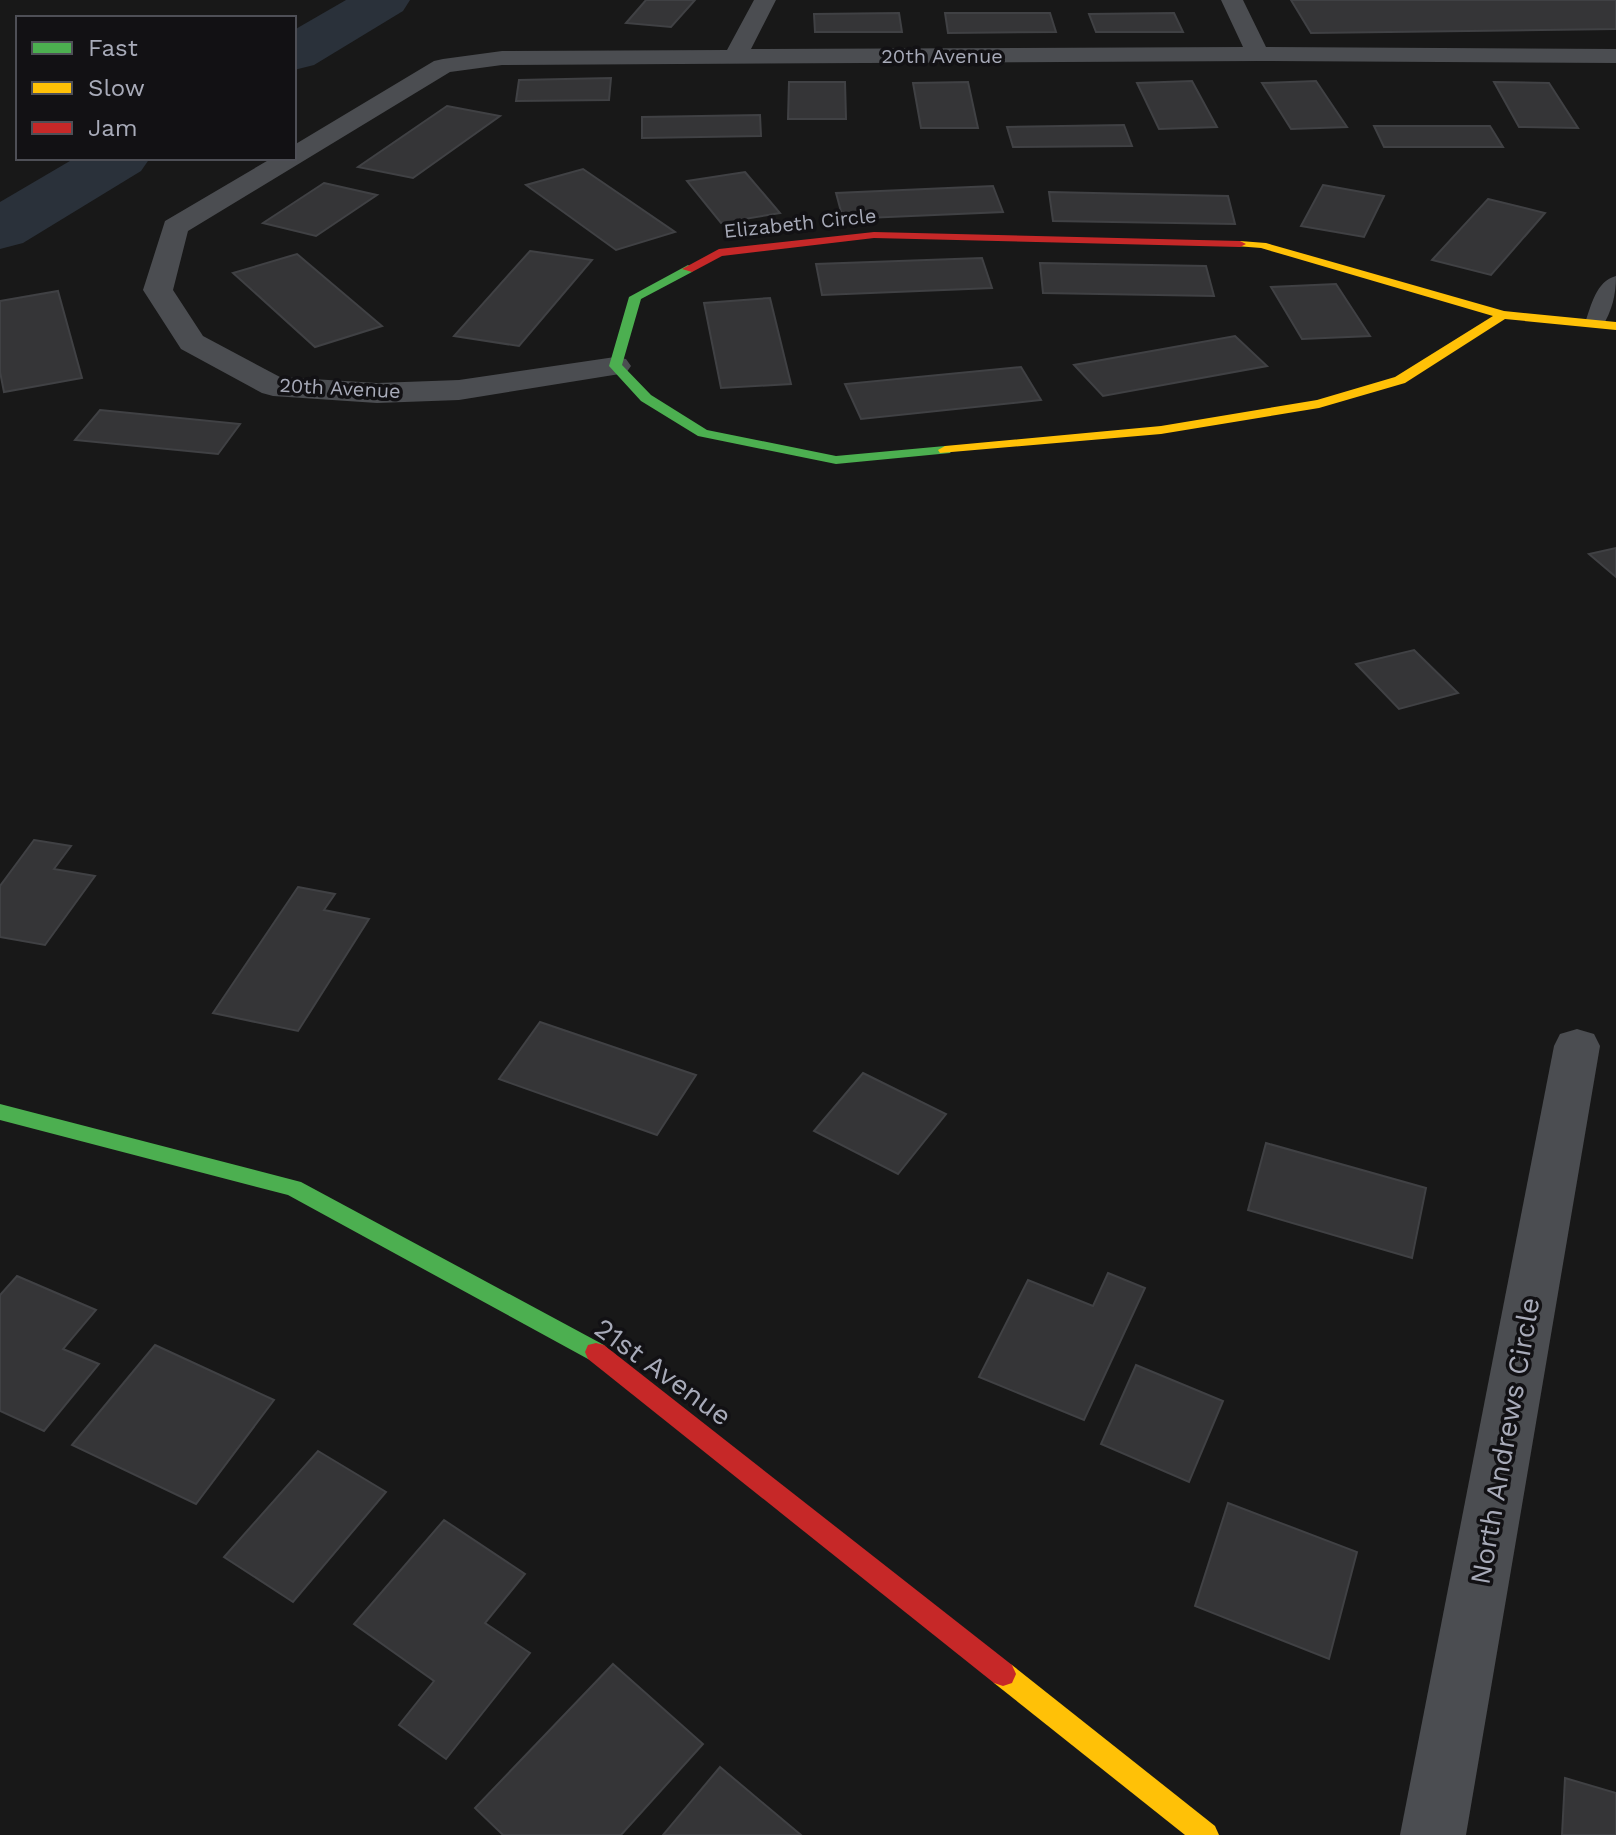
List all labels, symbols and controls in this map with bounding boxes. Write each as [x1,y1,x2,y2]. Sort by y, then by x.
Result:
legend [16,16,296,160]
text: Fast [88,34,138,62]
street label: 20th Avenue [881,44,1003,68]
text: Slow [88,74,145,102]
text: Jam [88,114,138,142]
street label: Elizabeth Circle [723,203,877,243]
street label: 20th Avenue [279,373,401,403]
street label: North Andrews Circle [1464,1295,1546,1587]
street label: 21st Avenue [588,1311,738,1433]

